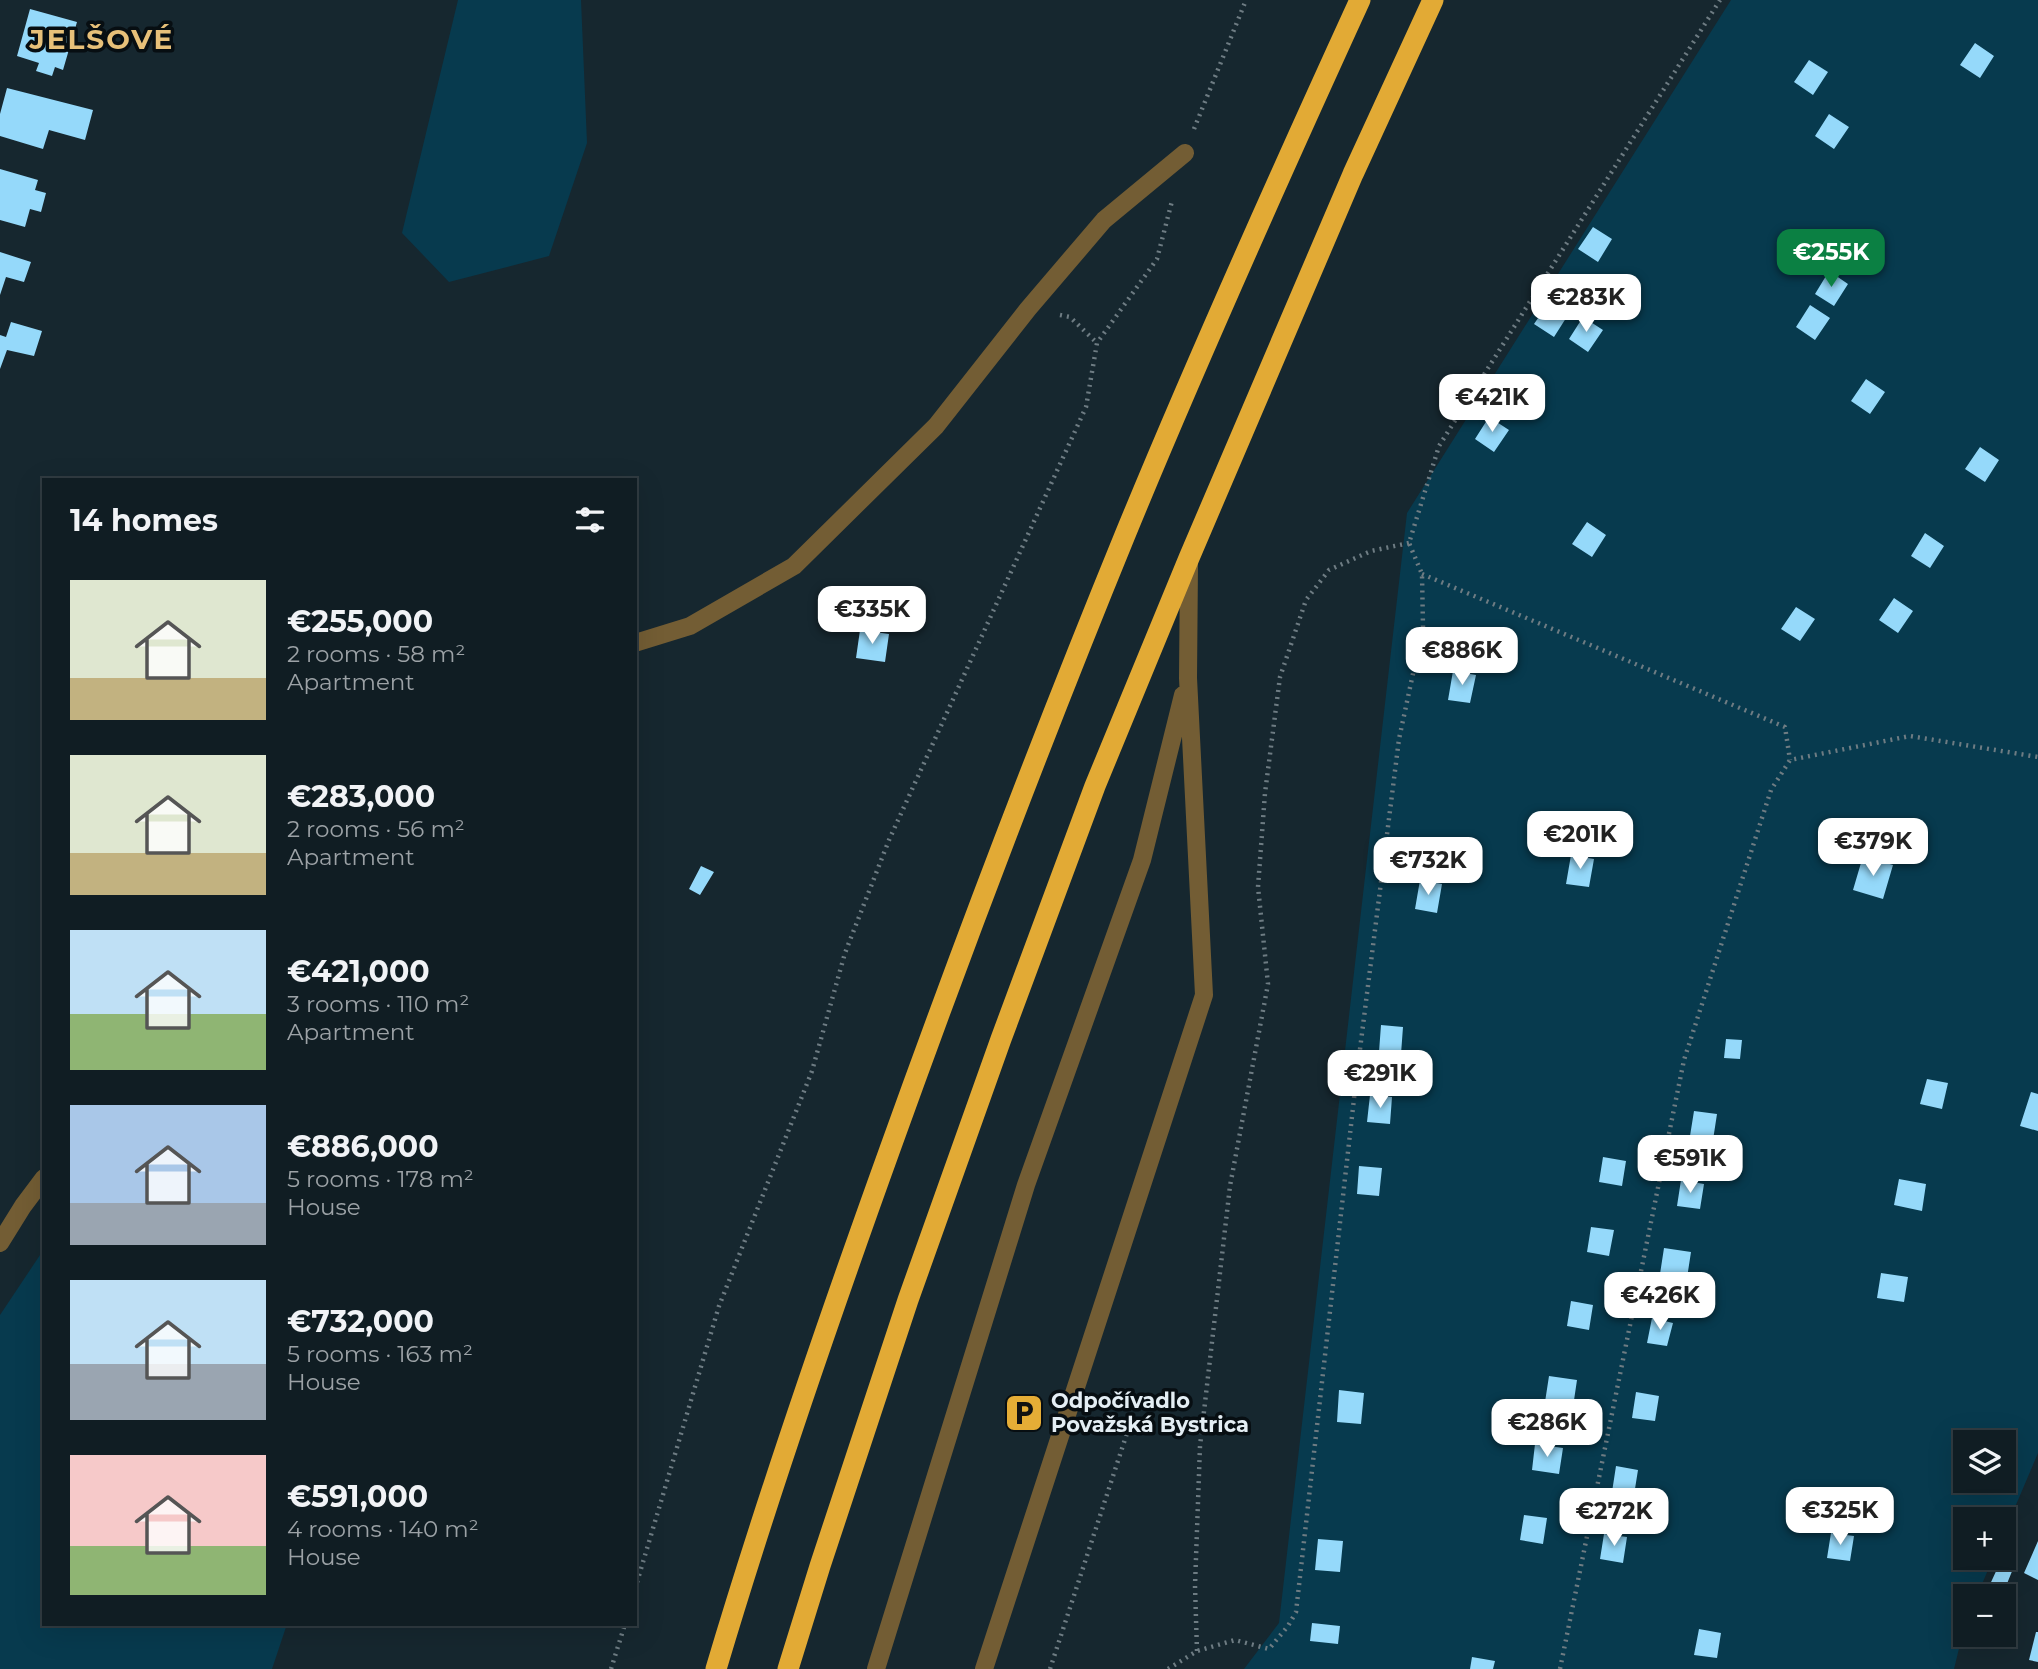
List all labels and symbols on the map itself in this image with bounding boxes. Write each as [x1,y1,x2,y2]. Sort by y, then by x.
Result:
district label: JELŠOVÉ [29,22,174,56]
pin: €255K [1782,230,1880,289]
pin: €283K [1537,274,1635,334]
pin: €421K [1443,374,1541,434]
pin: €335K [823,586,921,646]
pin: €886K [1413,628,1511,687]
pin: €201K [1531,812,1629,871]
pin: €379K [1824,818,1922,878]
pin: €732K [1379,838,1477,897]
pin: €291K [1331,1050,1429,1110]
pin: €591K [1641,1136,1739,1195]
pin: €426K [1611,1272,1709,1332]
place label: Odpočívadlo Považská Bystrica [1051,1388,1249,1437]
parking icon: Odpočívadlo Považská Bystrica [1003,1392,1045,1434]
pin: €286K [1498,1400,1596,1459]
pin: €272K [1565,1488,1663,1548]
pin: €325K [1791,1488,1889,1547]

